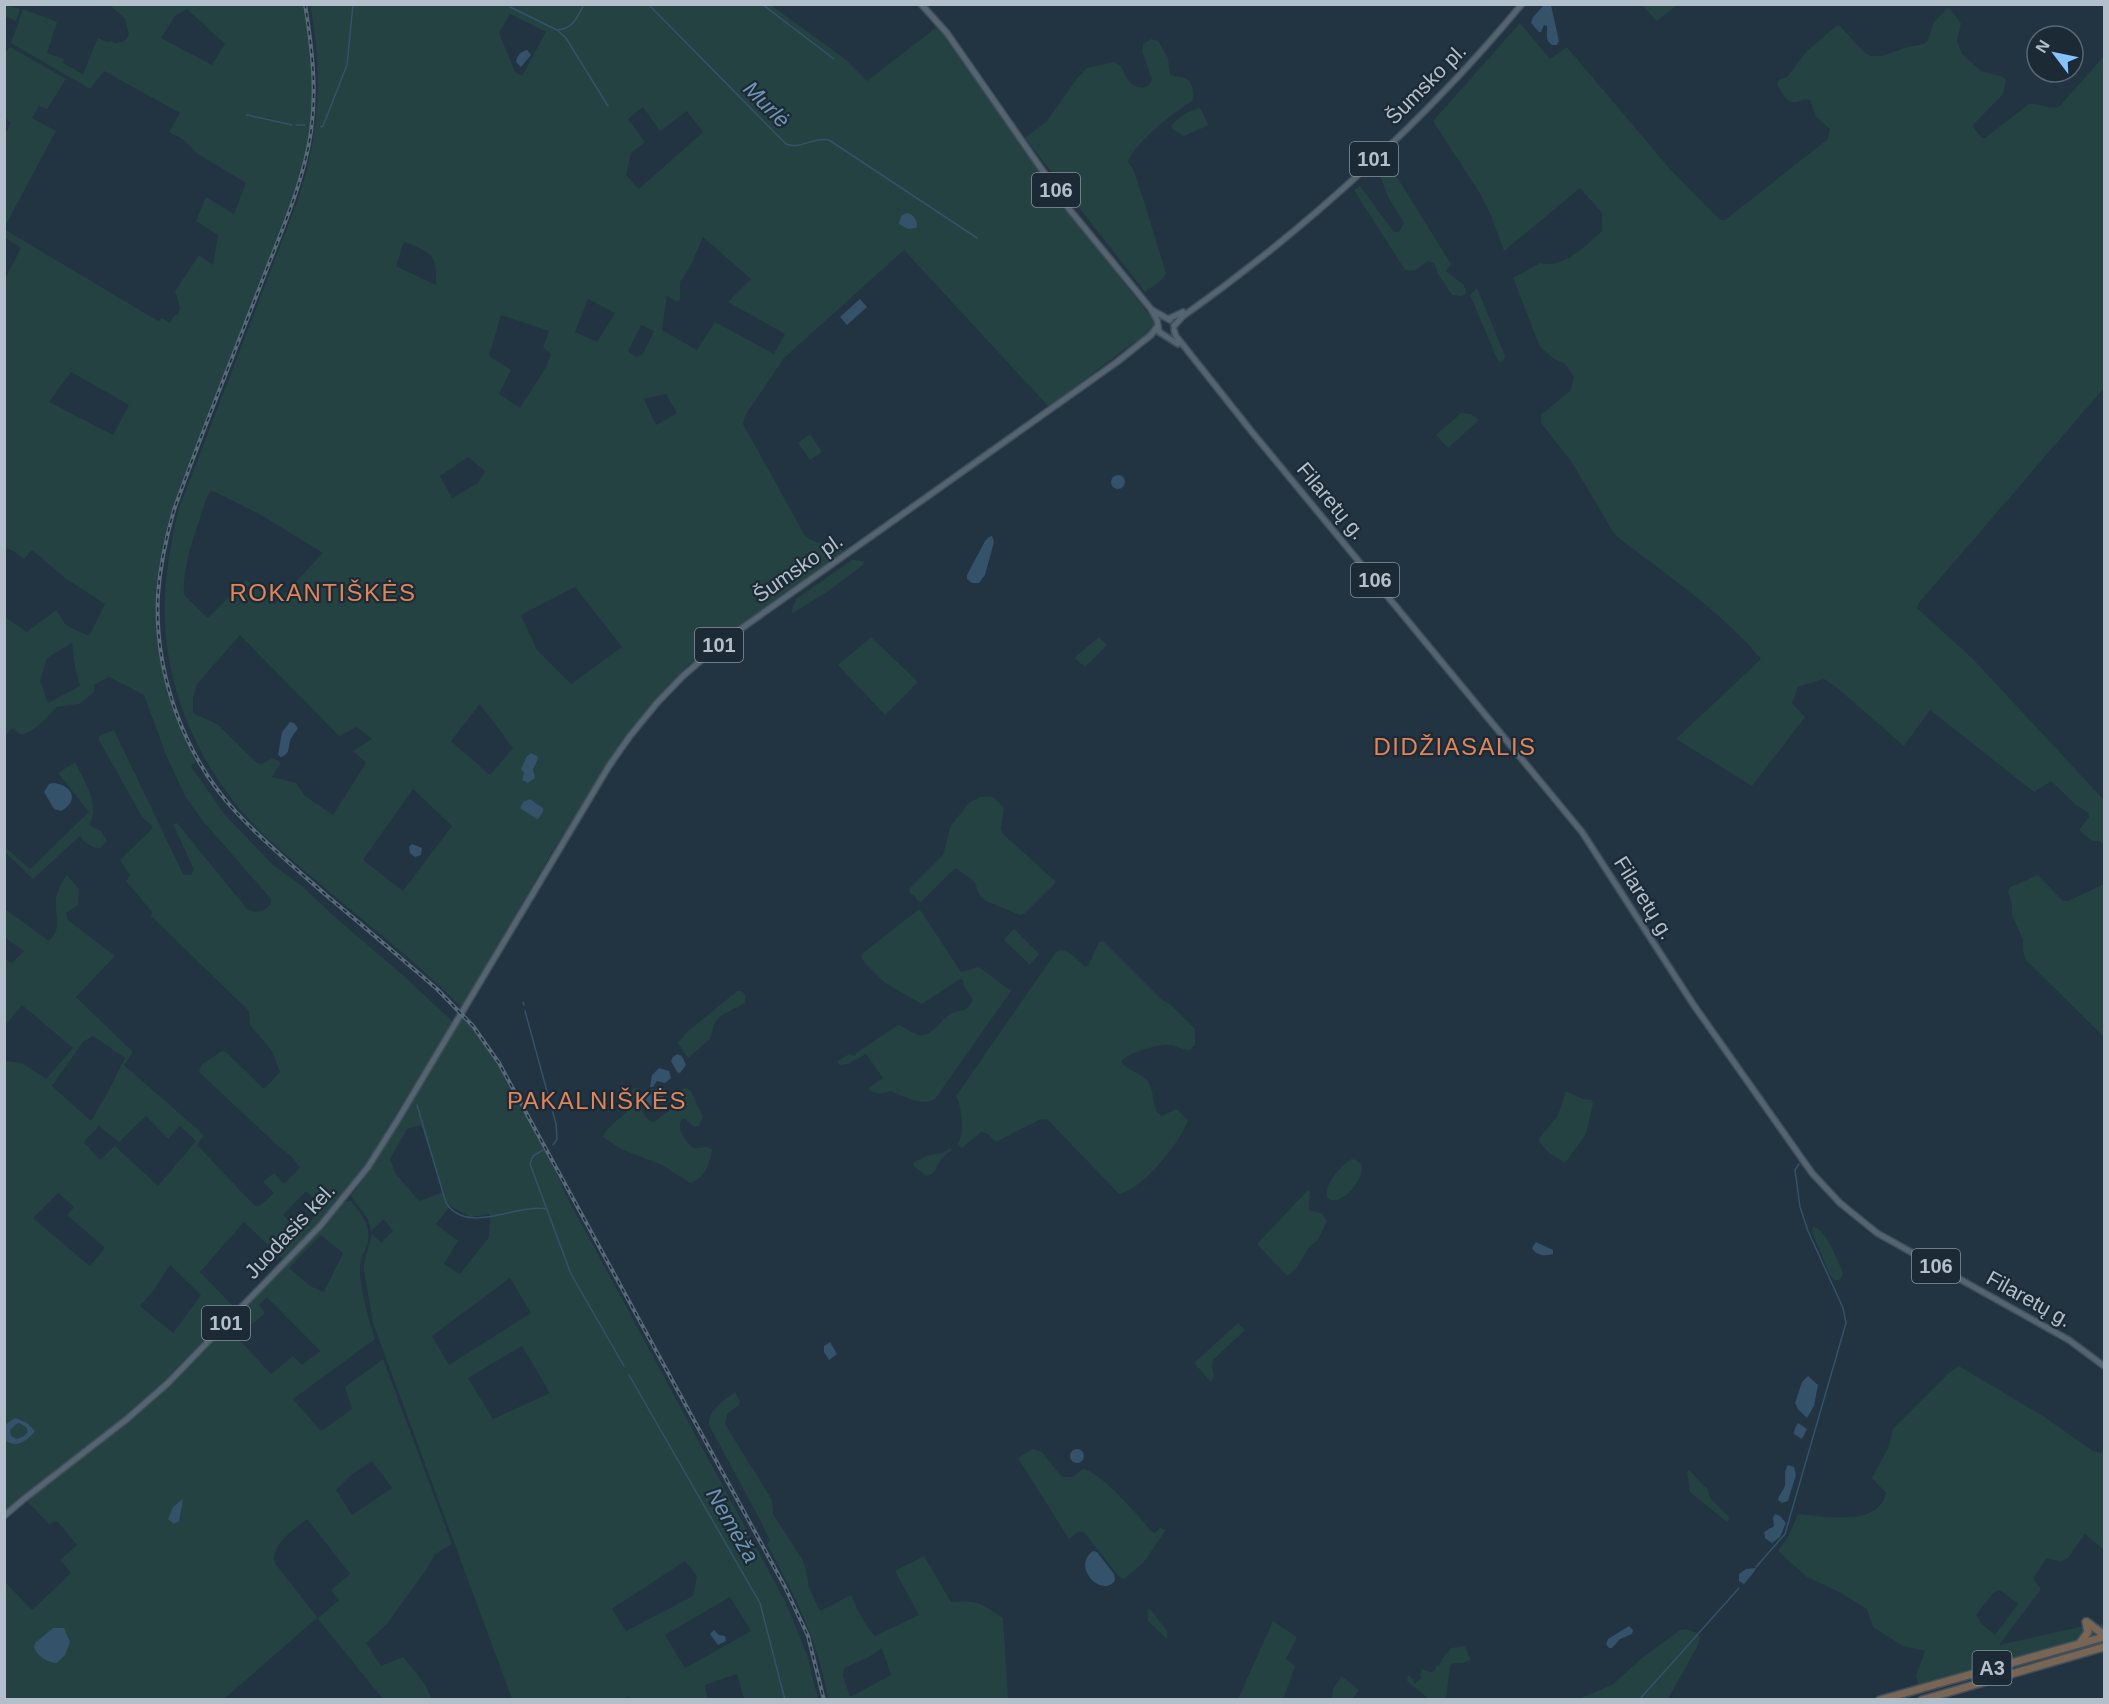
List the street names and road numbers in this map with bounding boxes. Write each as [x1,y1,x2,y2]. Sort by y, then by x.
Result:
street label: Šumsko pl. [1381,39,1471,129]
road number: 101 [1350,142,1398,176]
road number: 106 [1032,173,1080,207]
street label: Filaretų g. [1293,458,1370,544]
street label: Šumsko pl. [749,528,847,607]
road number: 106 [1351,563,1399,597]
road number: 101 [695,628,743,662]
street label: Filaretų g. [1610,852,1679,943]
street label: Juodasis kel. [240,1178,339,1283]
road number: 106 [1912,1249,1960,1283]
street label: Filaretų g. [1983,1266,2076,1331]
road number: 101 [202,1306,250,1340]
road number: A3 [1972,1651,2012,1685]

